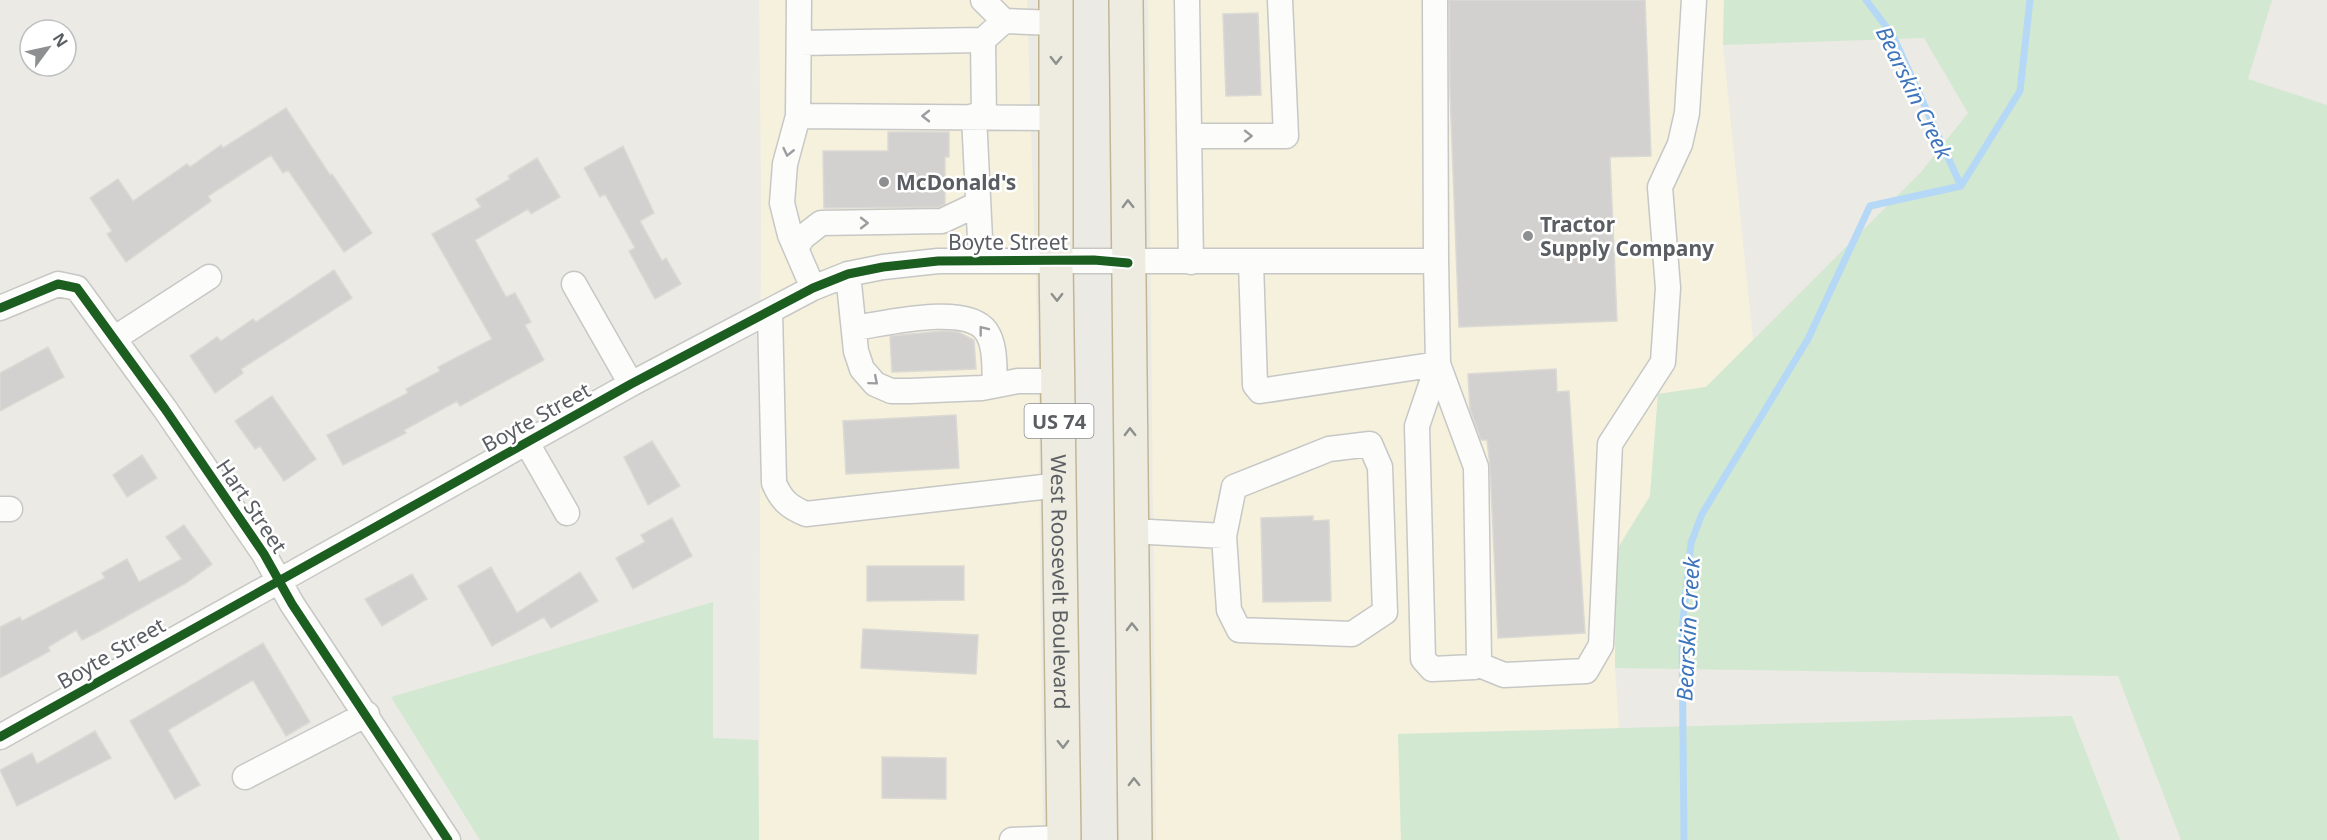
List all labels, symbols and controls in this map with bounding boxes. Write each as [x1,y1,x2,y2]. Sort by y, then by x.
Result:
north arrow [18,18,78,78]
water label: Bearskin Creek [1870,21,1961,164]
text: N [48,28,73,51]
one-way arrow [1050,56,1062,65]
one-way arrow [922,110,931,122]
one-way arrow [1243,130,1252,142]
one-way arrow [782,147,795,157]
place label: McDonald's [896,168,1016,196]
marker: McDonald's [877,175,891,189]
one-way arrow [1121,200,1134,209]
place label: Tractor Supply Company [1540,210,1714,262]
one-way arrow [860,217,869,229]
street label: Boyte Street [948,228,1068,256]
marker: Tractor Supply Company [1521,229,1535,243]
one-way arrow [1050,293,1063,302]
one-way arrow [979,326,990,337]
one-way arrow [867,373,878,384]
street label: Boyte Street [477,375,596,458]
road number: US 74 [1024,404,1094,438]
one-way arrow [1124,427,1136,436]
street label: Hart Street [210,454,294,559]
street label: West Roosevelt Boulevard [1045,454,1076,710]
water label: Bearskin Creek [1668,555,1706,702]
street label: Boyte Street [52,611,170,695]
one-way arrow [1126,622,1138,631]
one-way arrow [1057,740,1069,749]
one-way arrow [1128,777,1140,786]

